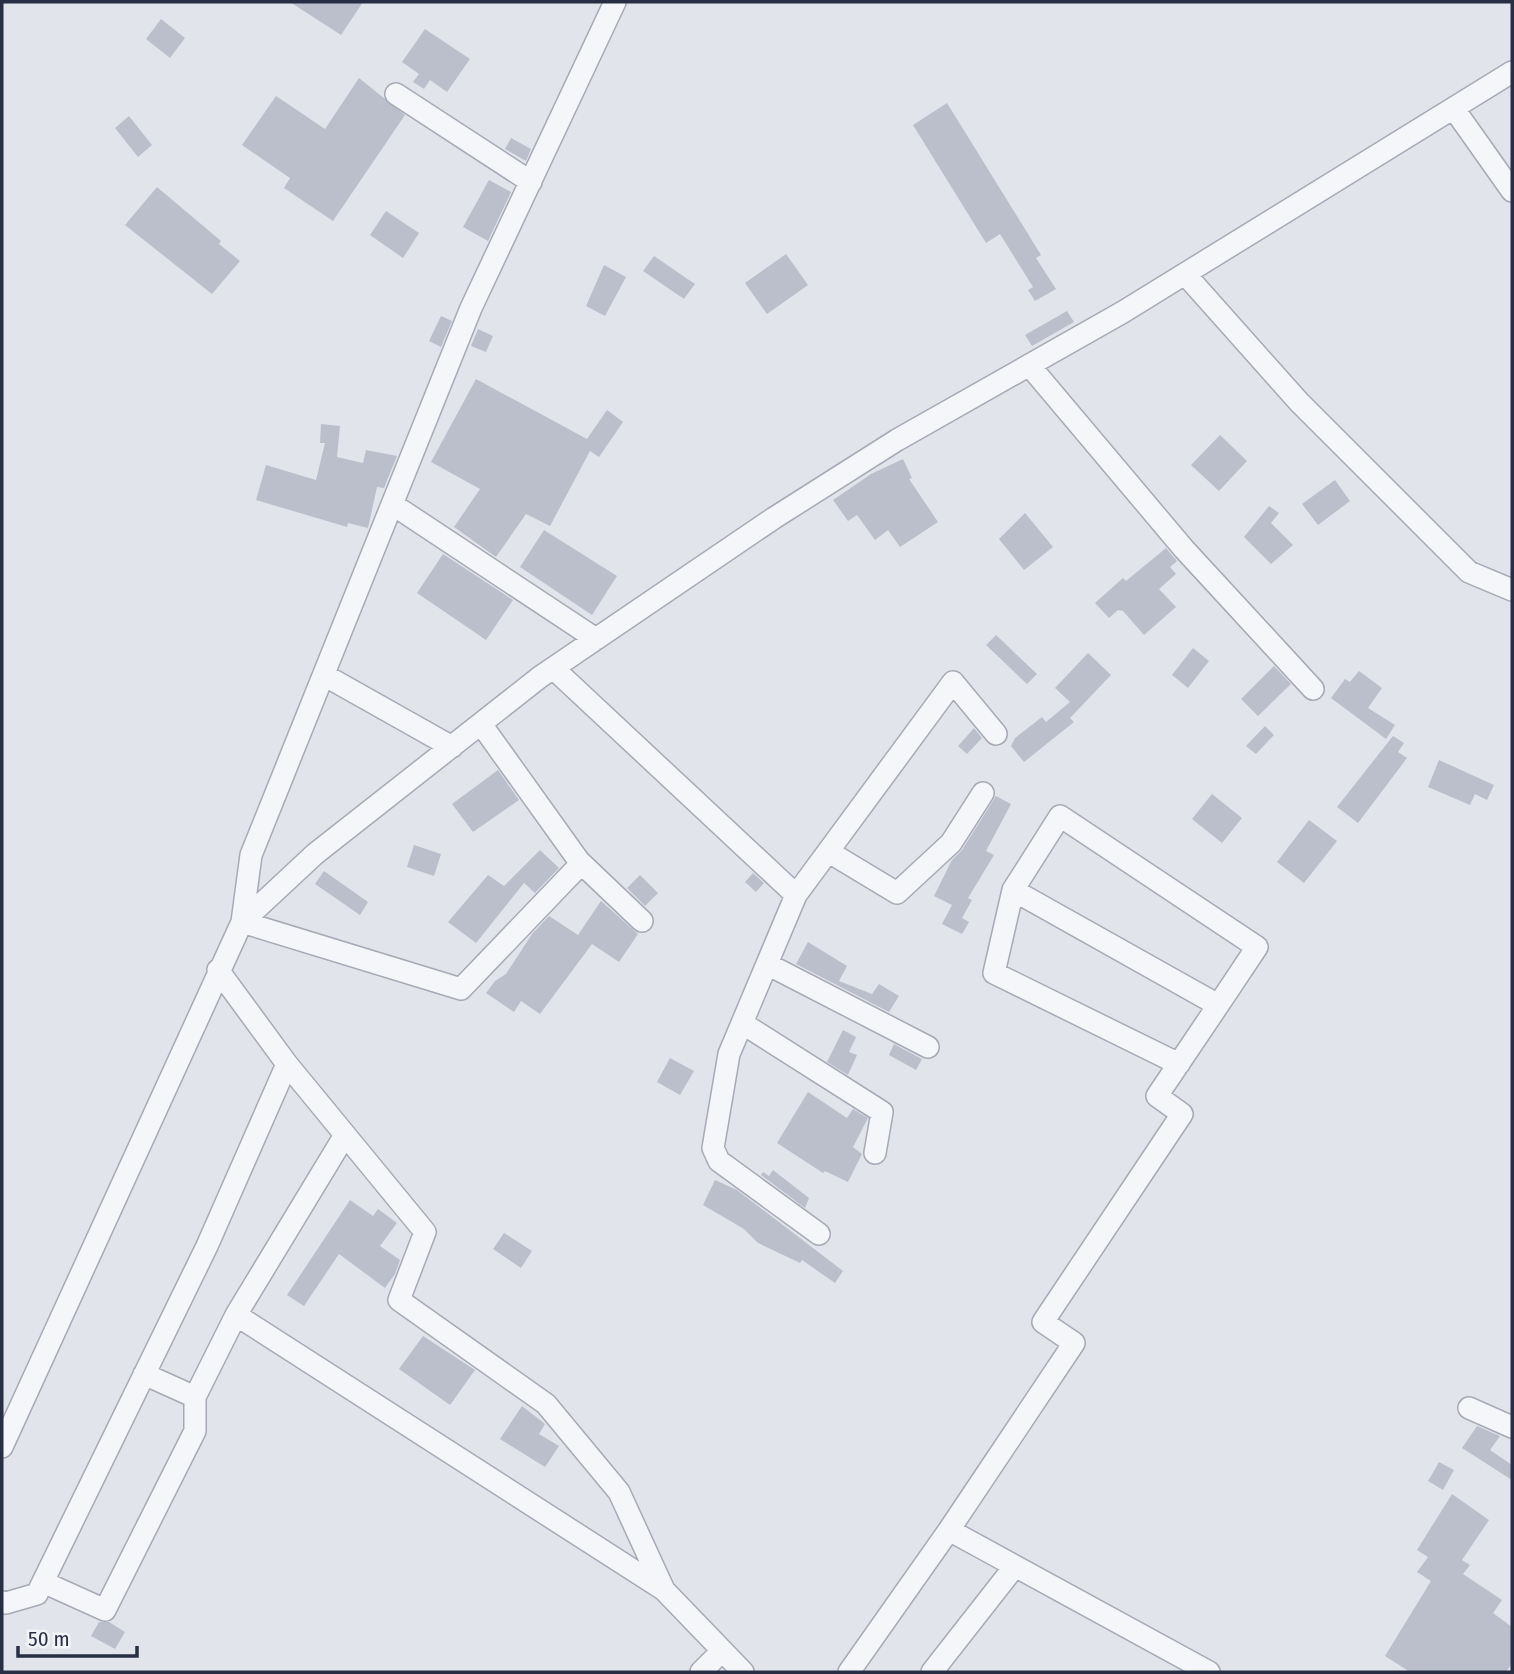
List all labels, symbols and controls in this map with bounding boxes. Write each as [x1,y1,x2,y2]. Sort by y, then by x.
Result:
scale bar [18,1614,136,1658]
text: 50 m [28,1626,70,1652]

